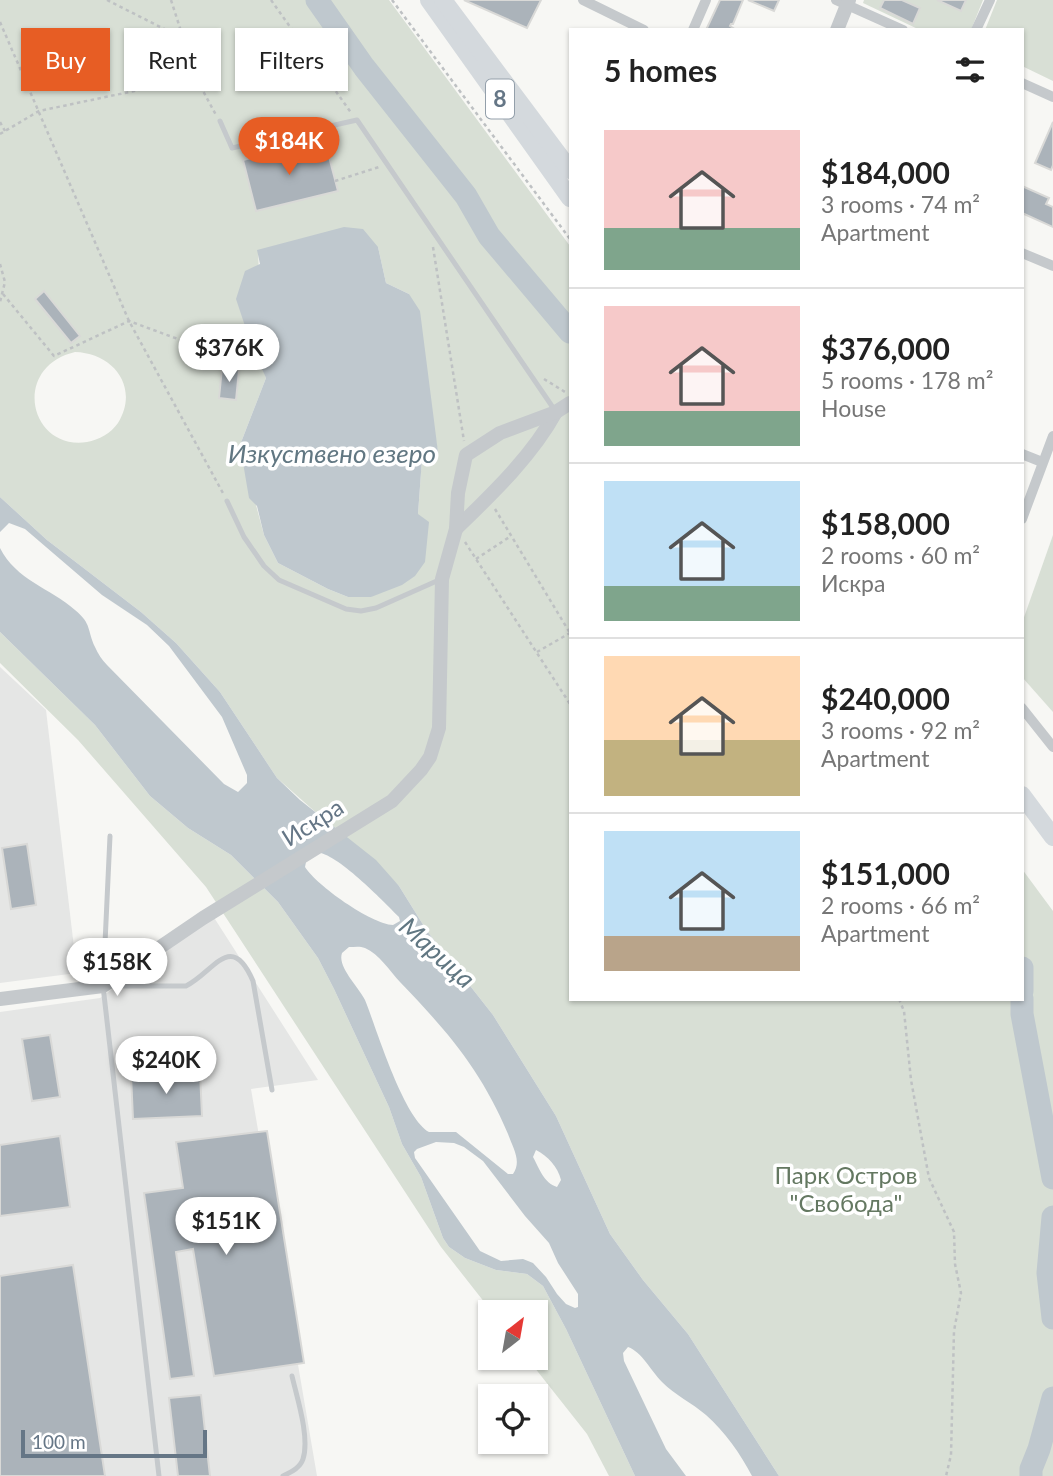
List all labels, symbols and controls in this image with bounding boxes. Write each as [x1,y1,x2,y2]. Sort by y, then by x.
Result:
chip: Buy [21,28,110,91]
chip: Rent [124,28,221,91]
chip: Filters [235,28,348,91]
icon: filters [951,51,989,89]
text: 5 homes [604,52,717,88]
road number: 8 [486,80,514,118]
pin: $184K [240,118,338,177]
text: $184K [254,126,324,154]
text: $184,000 [821,154,950,190]
icon: home [660,158,744,242]
text: 3 rooms · 74 m² [821,190,980,218]
text: Apartment [821,218,929,246]
pin: $376K [180,324,278,384]
text: $376,000 [821,330,950,366]
text: $376K [194,333,264,361]
icon: home [660,334,744,418]
text: 5 rooms · 178 m² [821,366,993,394]
text: House [821,394,886,422]
water label: Изкуствено езеро [228,437,436,469]
text: $158,000 [821,505,950,541]
icon: home [660,509,744,593]
text: 2 rooms · 60 m² [821,541,980,569]
text: Искра [821,569,885,597]
text: $240,000 [821,680,950,716]
icon: home [660,684,744,768]
text: 3 rooms · 92 m² [821,716,980,744]
text: Apartment [821,744,929,772]
street label: Искра [276,792,348,852]
text: $151,000 [821,855,950,891]
icon: home [660,859,744,943]
text: 2 rooms · 66 m² [821,891,980,919]
water label: Марица [393,910,482,994]
text: Apartment [821,919,929,947]
pin: $158K [68,939,166,998]
text: $158K [82,947,152,975]
pin: $240K [117,1036,215,1096]
text: $240K [131,1045,201,1073]
park label: Парк Остров "Свобода" [775,1160,917,1217]
pin: $151K [177,1198,275,1257]
text: $151K [191,1206,261,1234]
north arrow [478,1300,548,1370]
map controls [478,1300,548,1454]
button: locate [478,1384,548,1454]
scale bar [21,1427,206,1459]
text: 100 m [32,1430,86,1453]

